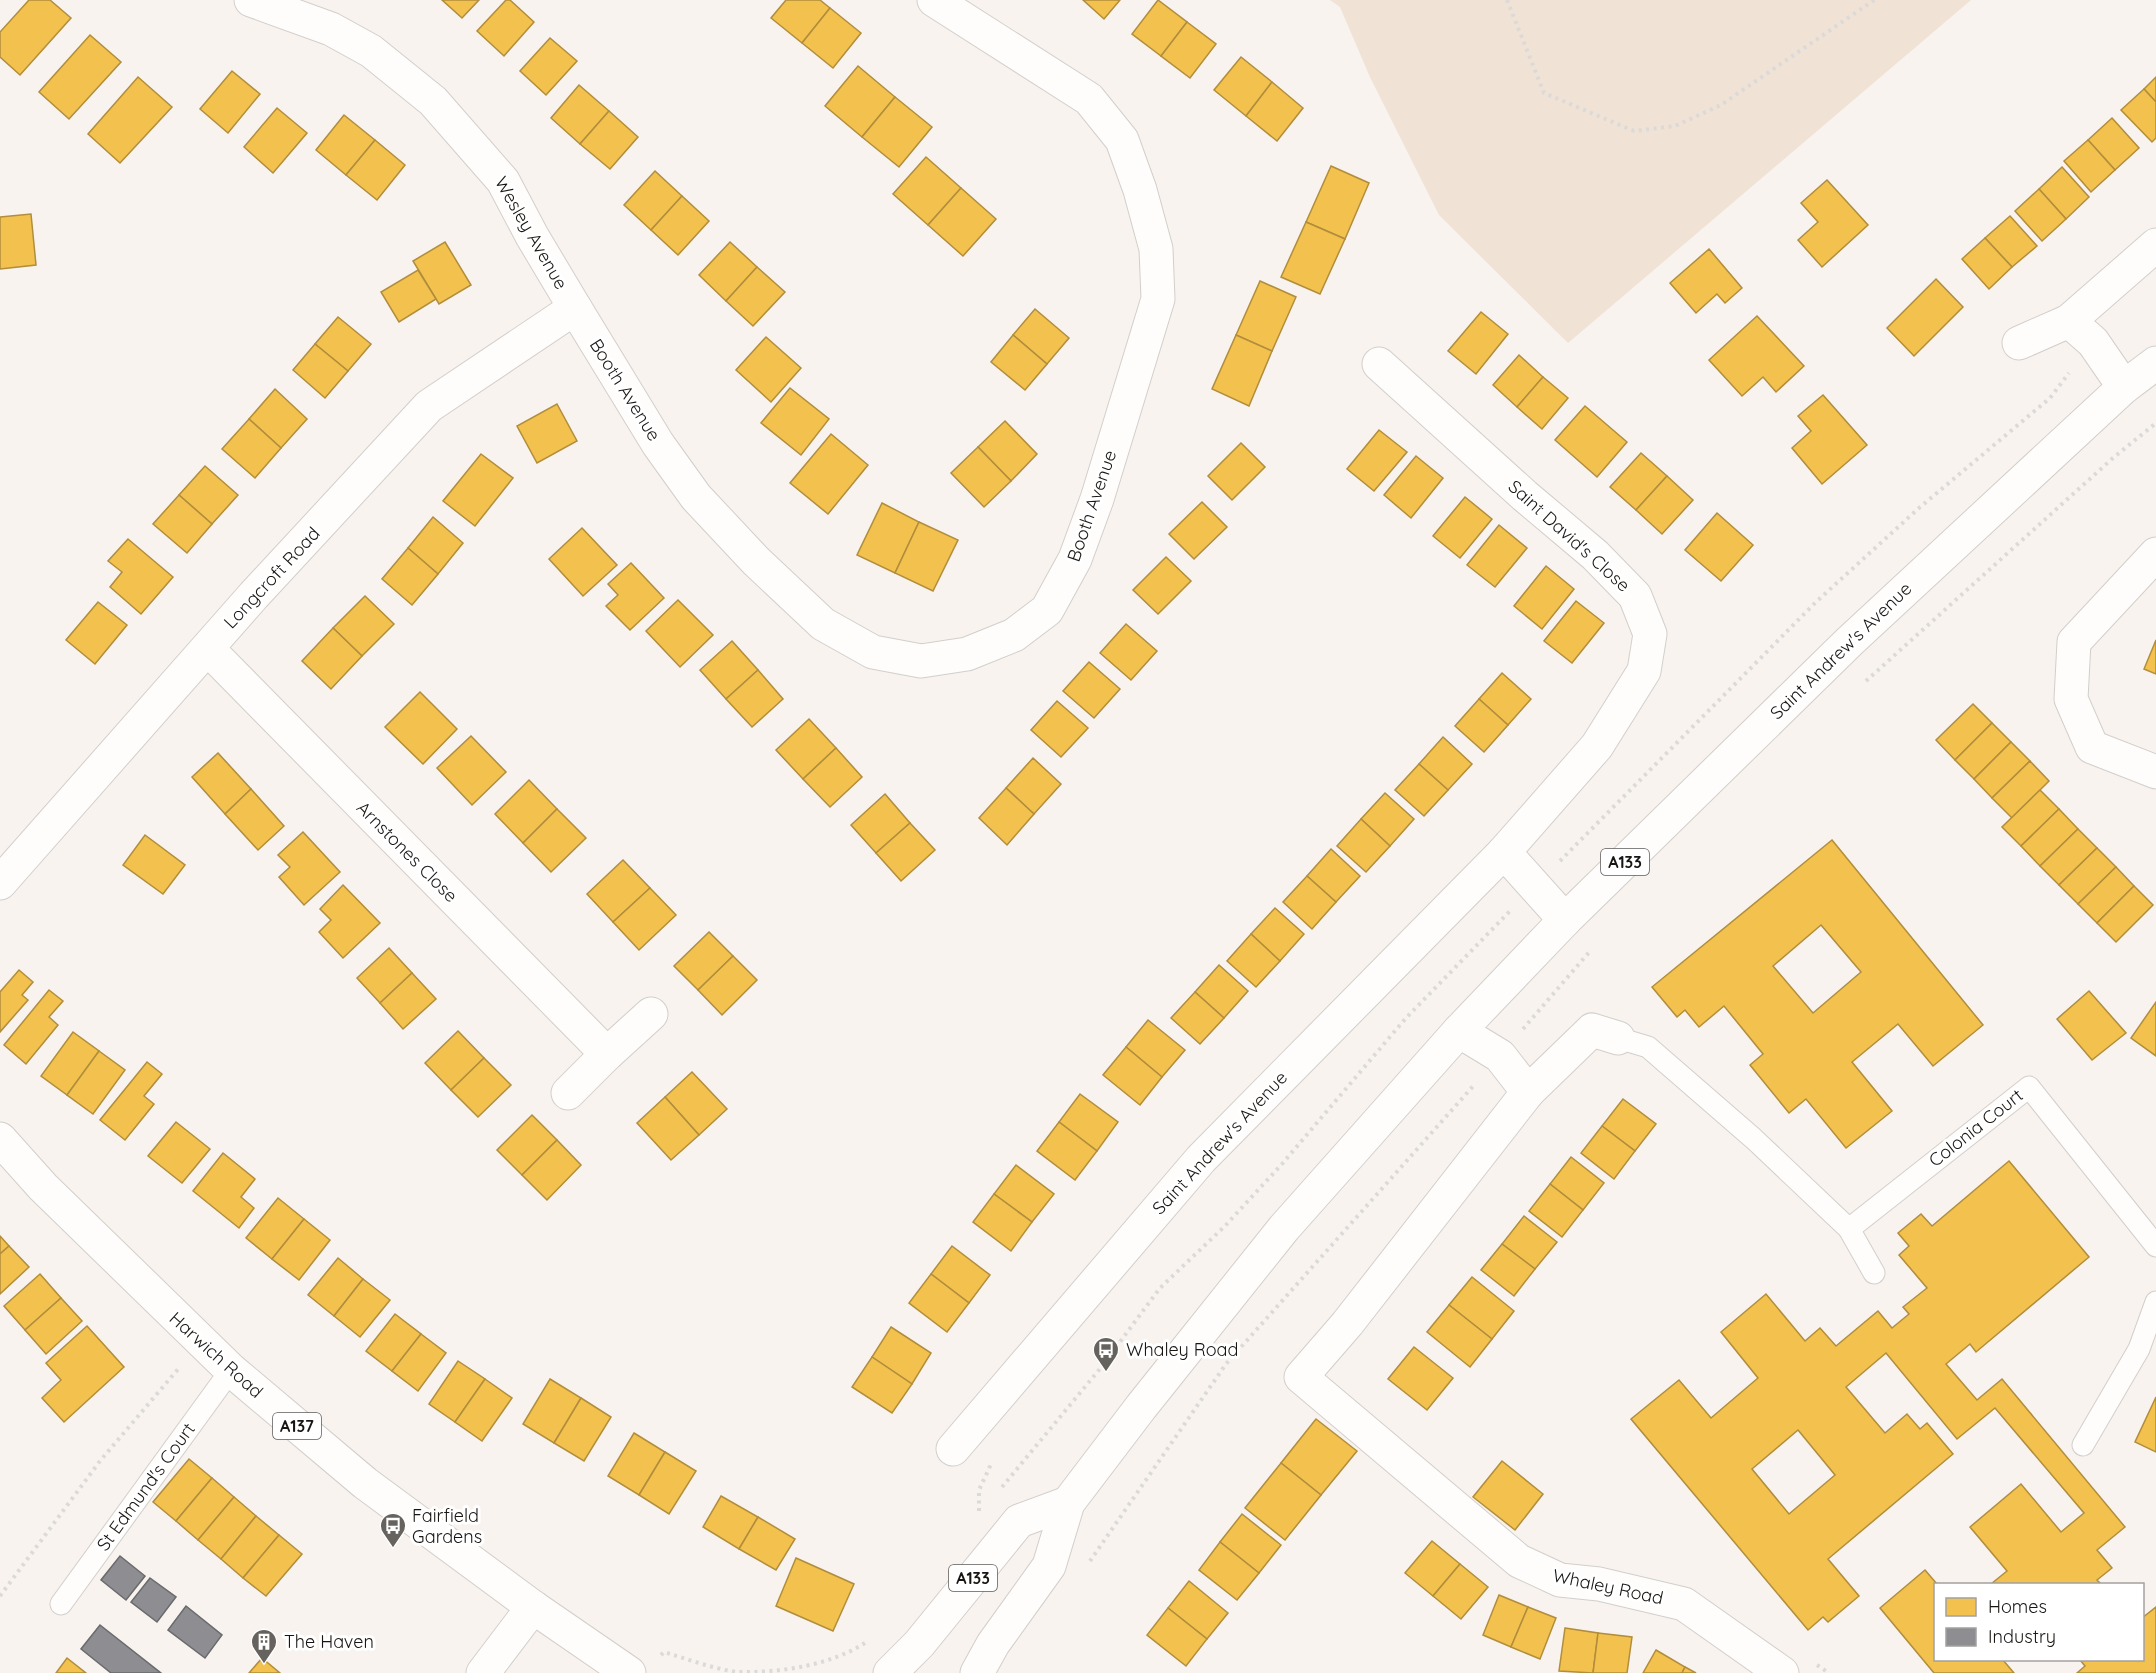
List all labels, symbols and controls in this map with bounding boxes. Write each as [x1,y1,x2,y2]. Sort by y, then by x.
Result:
street label: Wesley Avenue [490,172,573,293]
street label: Booth Avenue [585,334,666,445]
street label: Booth Avenue [1062,447,1121,565]
street label: Saint David's Close [1504,475,1635,596]
street label: Longcroft Road [219,522,325,633]
street label: Saint Andrew's Avenue [1765,577,1916,724]
street label: Arnstones Close [352,796,463,907]
road number: A133 [1601,849,1649,875]
street label: Saint Andrew's Avenue [1147,1066,1292,1219]
street label: Colonia Court [1924,1084,2027,1172]
street label: Harwich Road [165,1307,268,1403]
bus stop icon: Whaley Road [1091,1335,1121,1373]
place label: Whaley Road [1126,1338,1238,1361]
road number: A137 [273,1413,321,1439]
street label: St Edmund's Court [91,1418,200,1555]
place label: Fairfield Gardens [412,1504,482,1548]
bus stop icon: Fairfield Gardens [378,1511,408,1549]
street label: Whaley Road [1551,1564,1665,1609]
road number: A133 [949,1565,997,1591]
legend [1934,1583,2144,1661]
text: Homes [1988,1595,2047,1618]
text: Industry [1988,1625,2056,1648]
building icon: The Haven [249,1627,279,1665]
place label: The Haven [284,1630,374,1653]

